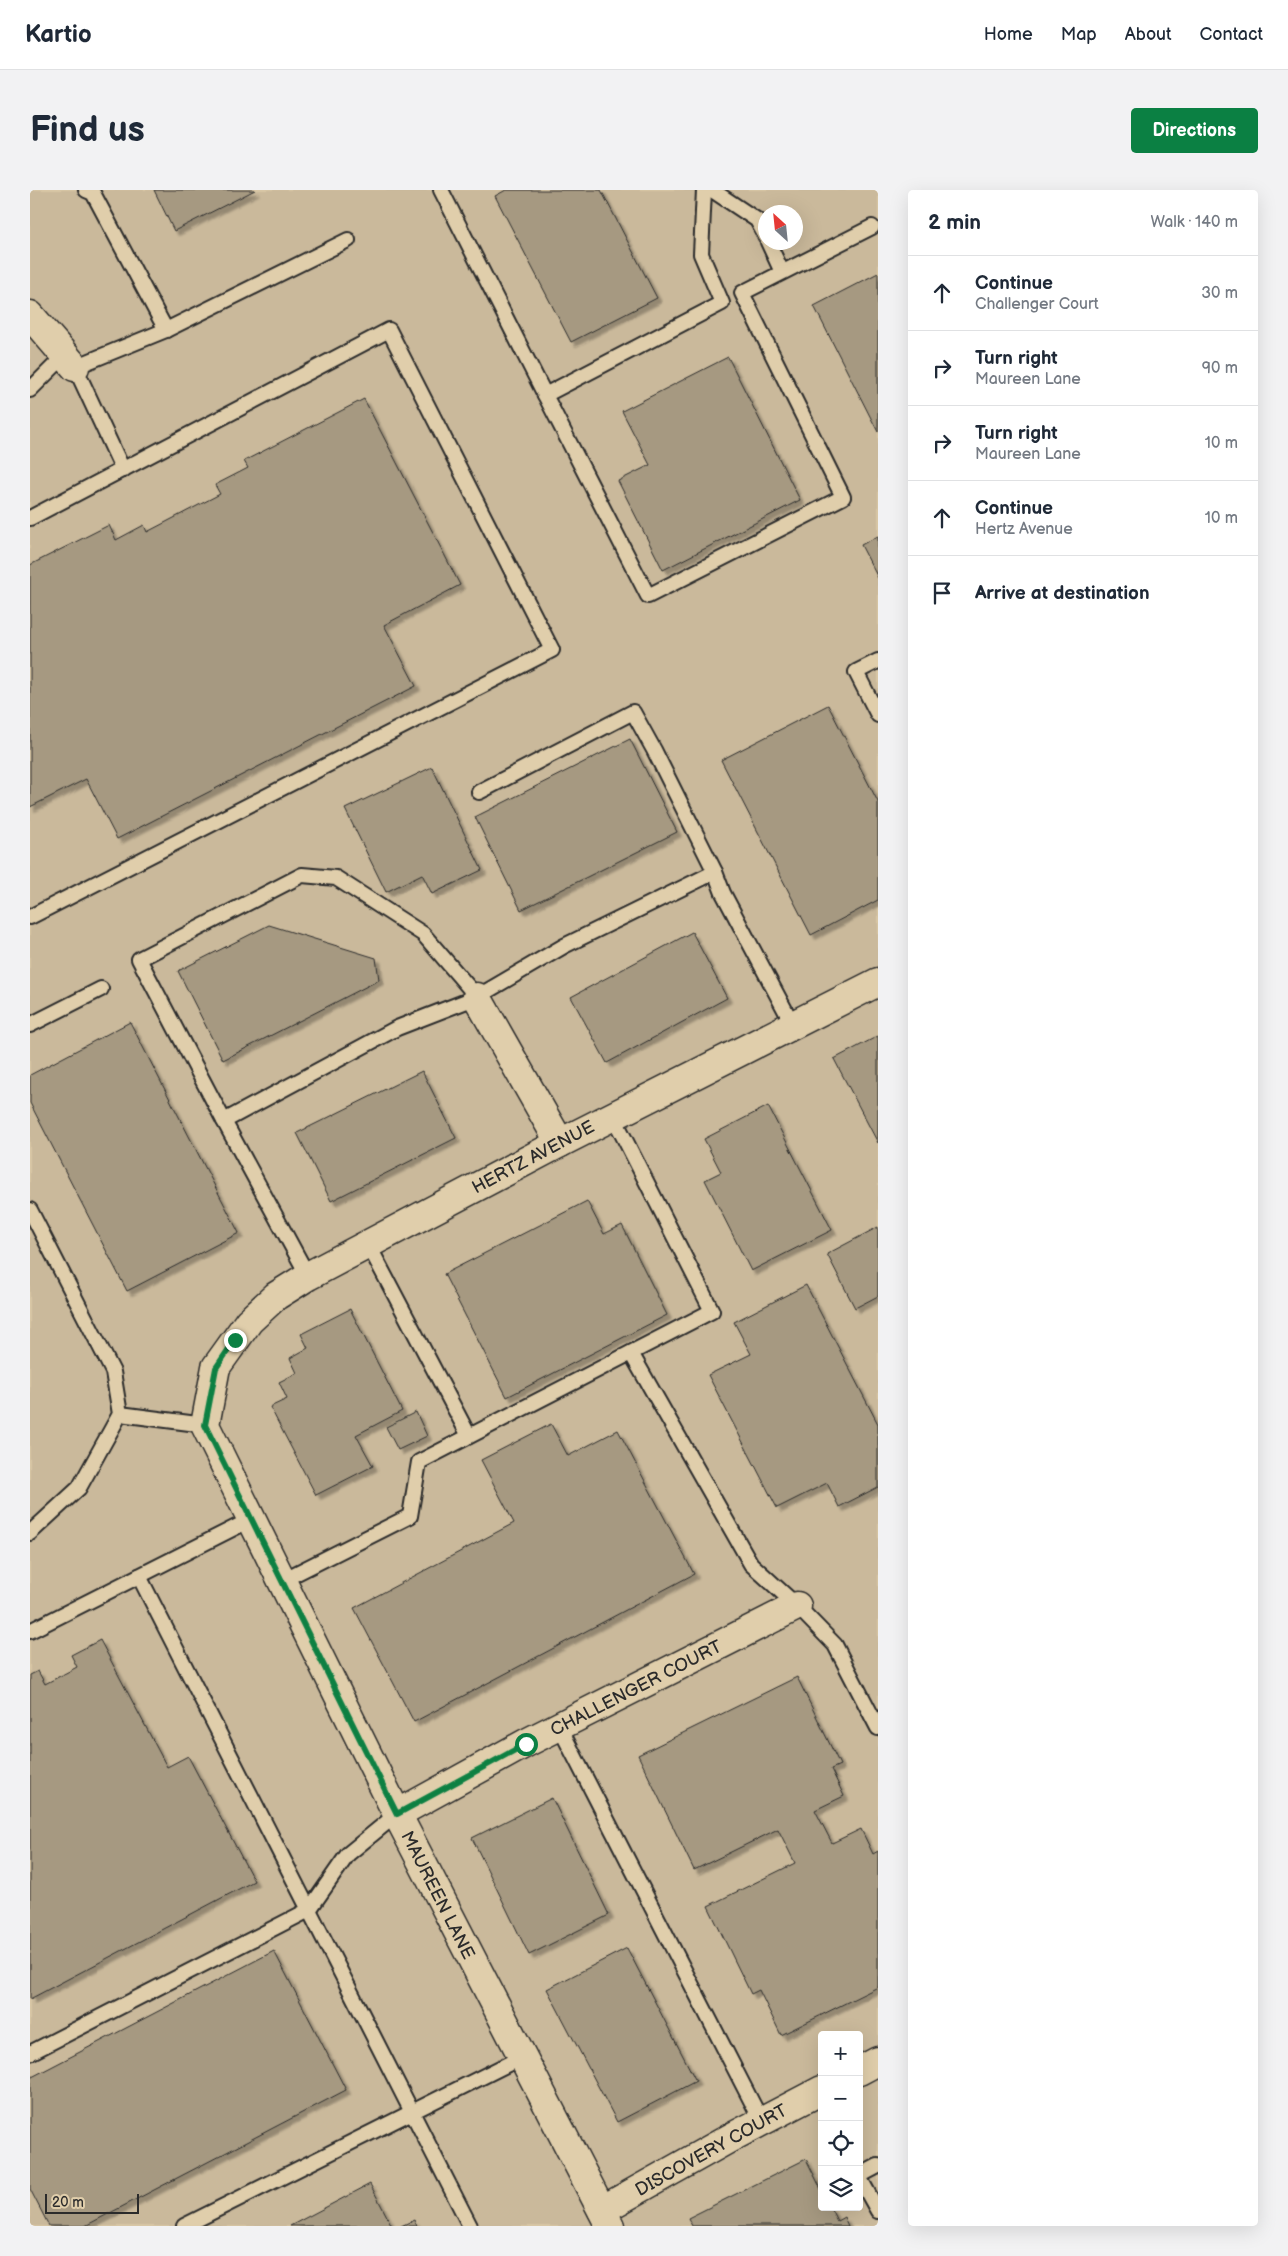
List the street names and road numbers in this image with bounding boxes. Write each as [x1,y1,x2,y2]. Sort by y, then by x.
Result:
street label: HERTZ AVENUE [468,1116,598,1199]
street label: CHALLENGER COURT [547,1636,726,1741]
street label: MAUREEN LANE [396,1828,479,1963]
street label: DISCOVERY COURT [632,2100,791,2201]

